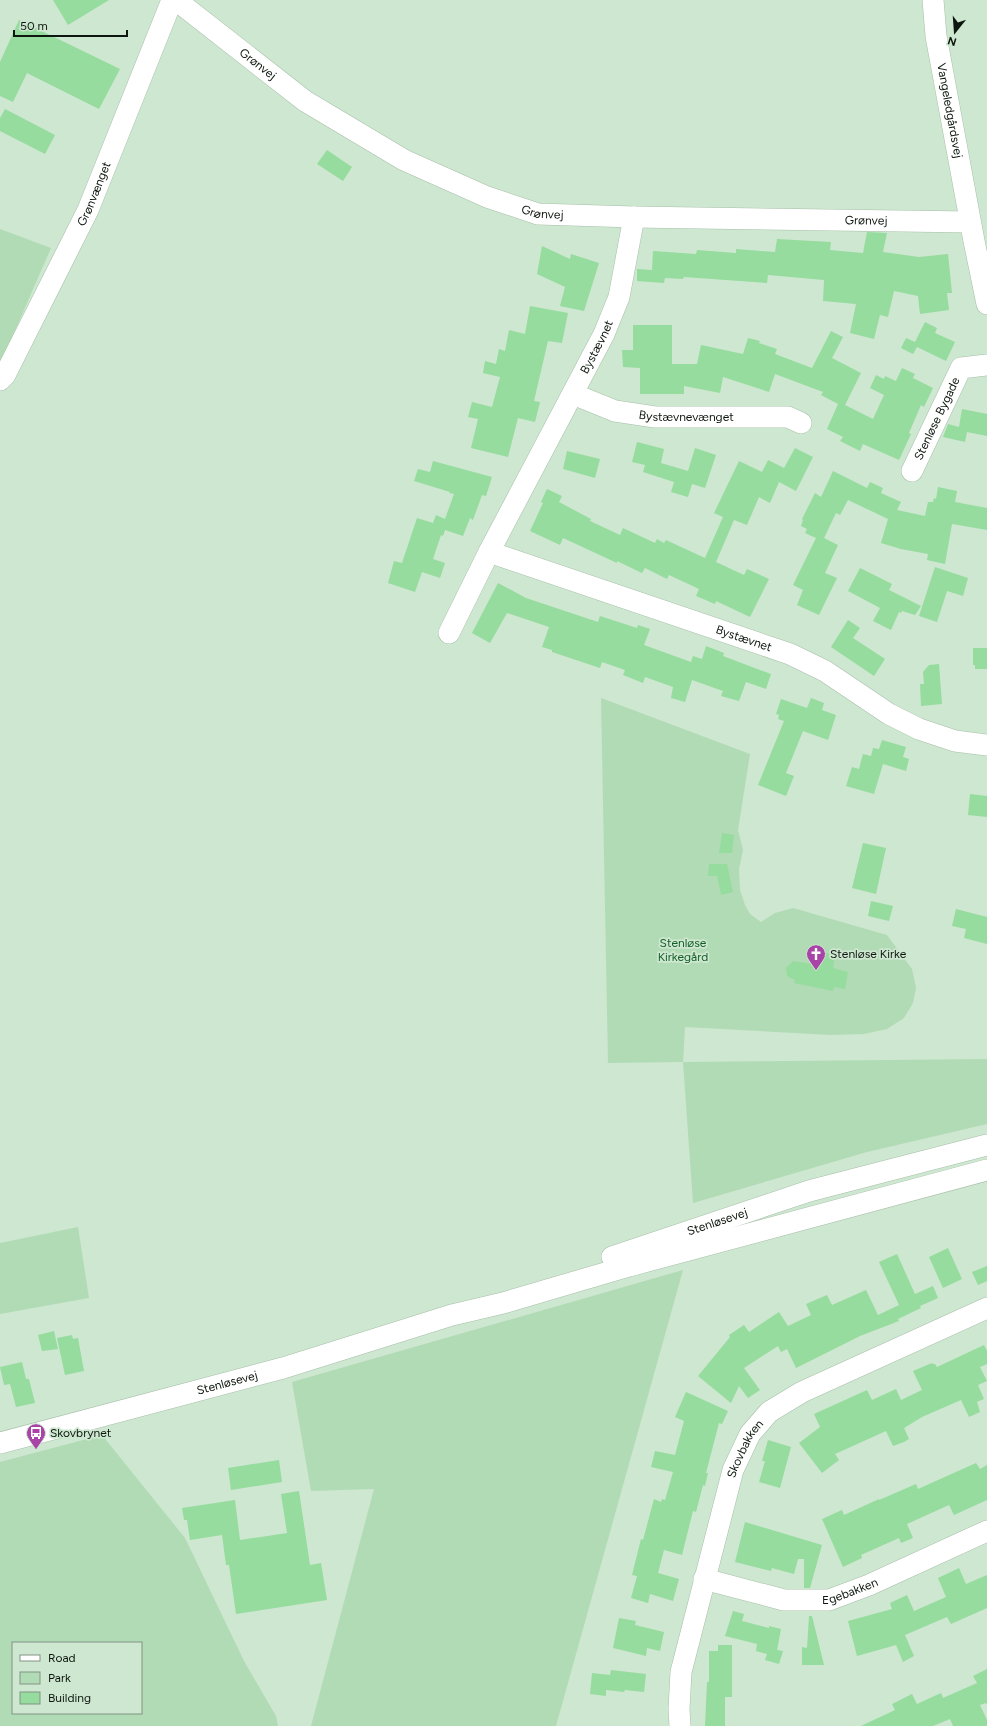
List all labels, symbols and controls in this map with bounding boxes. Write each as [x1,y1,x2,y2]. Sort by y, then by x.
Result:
scale bar [14,12,127,38]
north arrow [935,12,975,52]
text: 50 m [20,19,48,33]
text: N [946,34,958,49]
street label: Grønvej [237,45,279,83]
street label: Vangeledgårdsvej [934,62,965,159]
street label: Grønvænget [74,159,114,228]
street label: Grønvej [520,202,564,222]
street label: Grønvej [845,213,888,228]
street label: Bystævnet [577,318,616,376]
street label: Stenløse Bygade [911,375,963,462]
street label: Bystævnevænget [638,408,734,424]
street label: Bystævnet [714,622,774,654]
park label: Stenløse Kirkegård [658,936,708,964]
church icon: Stenløse Kirke [805,943,827,971]
place label: Stenløse Kirke [830,947,907,961]
street label: Stenløsevej [685,1205,749,1238]
street label: Stenløsevej [195,1368,259,1398]
street label: Skovbakken [724,1417,766,1479]
bus stop icon: Skovbrynet [25,1422,47,1450]
place label: Skovbrynet [50,1426,112,1440]
street label: Egebakken [822,1575,880,1607]
legend [12,1642,142,1714]
text: Road [48,1651,76,1665]
text: Park [48,1671,71,1685]
text: Building [48,1691,91,1705]

